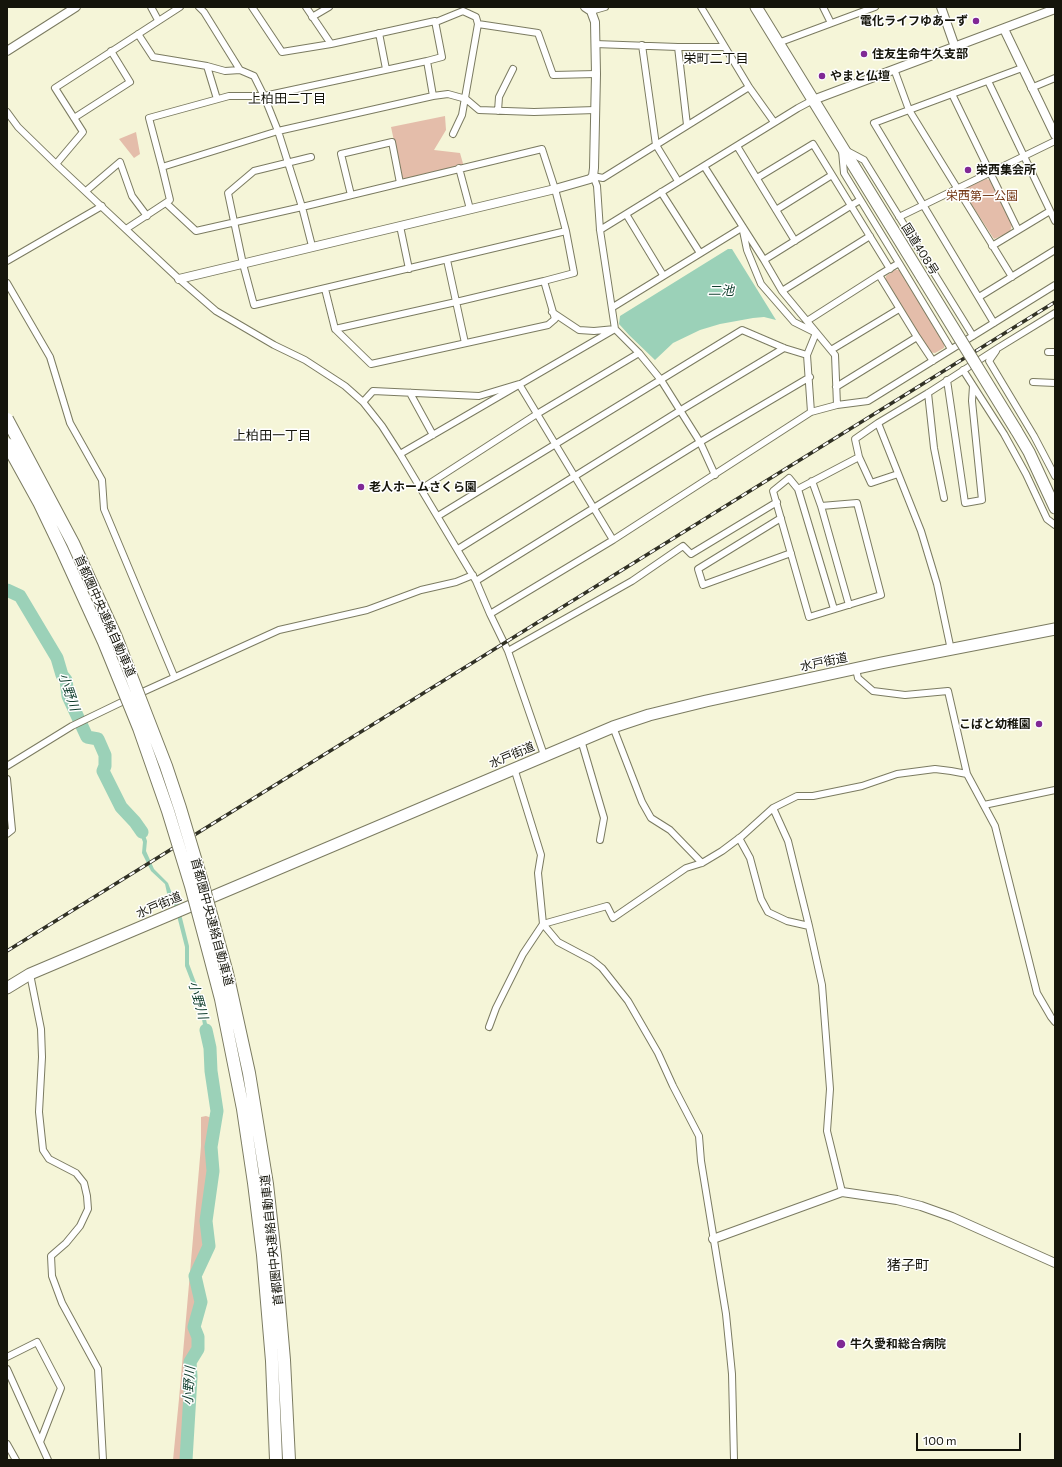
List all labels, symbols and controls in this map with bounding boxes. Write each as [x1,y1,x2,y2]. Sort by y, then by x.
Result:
place label: 電化ライフゆあーず [860,14,968,28]
marker: 電化ライフゆあーず [971,16,981,26]
place label: 住友生命牛久支部 [872,47,968,61]
marker: 住友生命牛久支部 [859,49,869,59]
district label: 栄町二丁目 [684,51,748,67]
place label: やまと仏壇 [830,69,890,83]
marker: やまと仏壇 [817,71,827,81]
district label: 上柏田二丁目 [248,91,326,107]
place label: 栄西集会所 [976,163,1036,177]
marker: 栄西集会所 [963,165,973,175]
park label: 栄西第一公園 [946,189,1018,203]
street label: 国道408号 [898,220,942,278]
water label: 二池 [708,283,734,299]
district label: 上柏田一丁目 [233,428,311,444]
place label: 老人ホームさくら園 [369,480,477,494]
marker: 老人ホームさくら園 [356,482,366,492]
street label: 首都圏中央連絡自動車道 [72,553,138,679]
street label: 水戸街道 [799,650,849,674]
water label: 小野川 [55,671,83,713]
place label: こばと幼稚園 [959,717,1031,731]
marker: こばと幼稚園 [1034,719,1044,729]
street label: 水戸街道 [487,739,537,771]
street label: 首都圏中央連絡自動車道 [188,856,236,988]
street label: 水戸街道 [134,889,184,921]
water label: 小野川 [185,979,211,1021]
street label: 首都圏中央連絡自動車道 [258,1174,286,1306]
district label: 猪子町 [887,1257,929,1273]
place label: 牛久愛和総合病院 [850,1337,946,1351]
marker: 牛久愛和総合病院 [835,1338,847,1350]
water label: 小野川 [180,1366,198,1406]
scale bar [918,1425,1023,1451]
text: 100 m [923,1433,957,1447]

